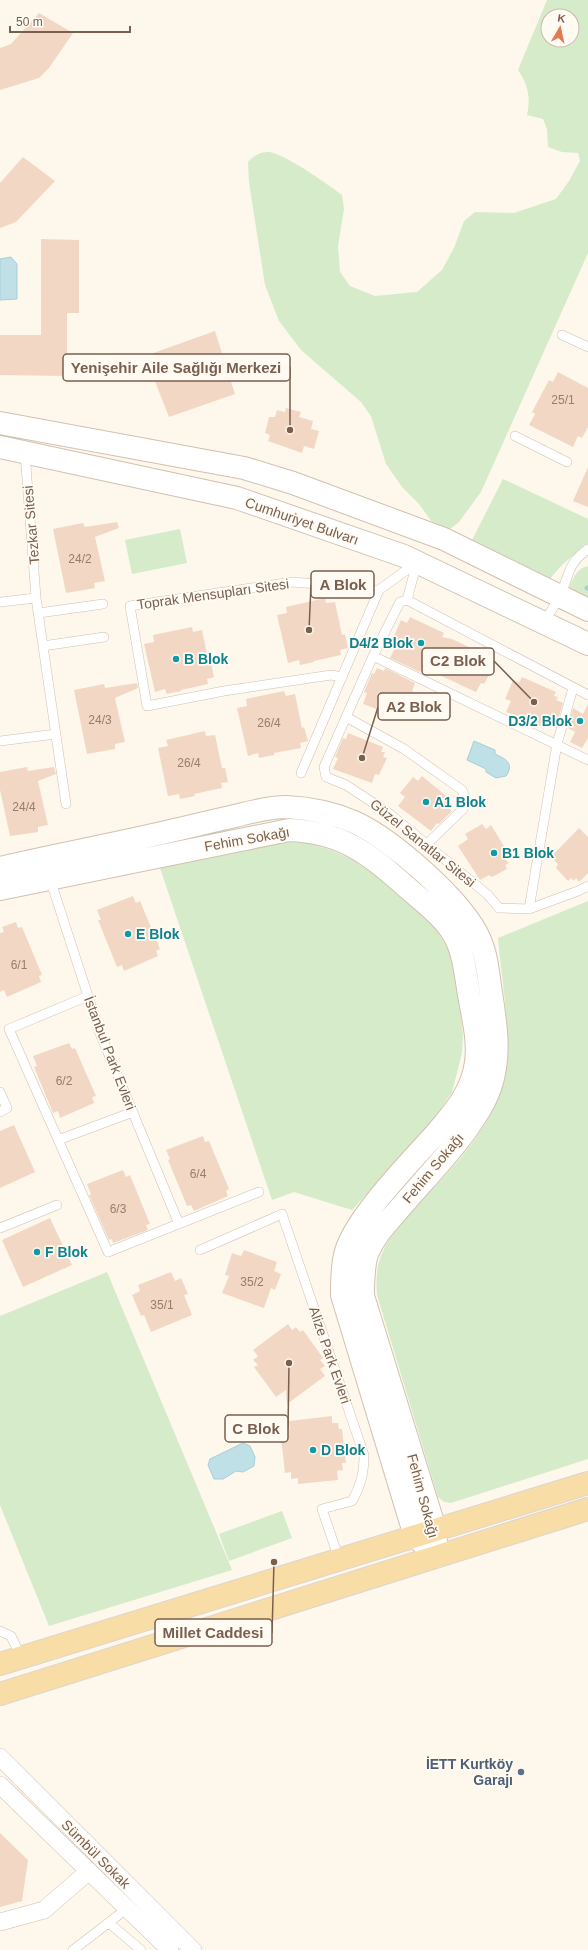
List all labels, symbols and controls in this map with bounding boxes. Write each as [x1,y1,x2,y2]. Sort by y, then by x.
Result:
scale bar [10,8,130,34]
north arrow [540,8,580,48]
text: K [557,12,566,25]
text: 50 m [16,15,43,29]
callout: Yenişehir Aile Sağlığı Merkezi [63,354,290,381]
text: Yenişehir Aile Sağlığı Merkezi [71,359,281,376]
house number: 25/1 [551,393,575,407]
street label: Tezkar Sitesi [20,485,42,565]
street label: Cumhuriyet Bulvarı [243,494,361,548]
house number: 24/2 [68,552,92,566]
callout: A Blok [311,571,374,598]
street label: Toprak Mensupları Sitesi [136,575,290,613]
text: A Blok [320,576,367,593]
place label: D4/2 Blok [349,635,413,651]
marker: D4/2 Blok [416,638,426,648]
callout: C2 Blok [422,648,494,675]
place label: B Blok [184,651,229,667]
text: C2 Blok [430,652,487,669]
marker: B Blok [171,654,181,664]
callout: A2 Blok [378,693,450,720]
text: A2 Blok [386,698,443,715]
house number: 24/3 [88,713,112,727]
place label: D3/2 Blok [508,713,572,729]
house number: 26/4 [257,716,281,730]
marker: D3/2 Blok [575,716,585,726]
house number: 26/4 [177,756,201,770]
place label: A1 Blok [434,794,486,810]
street label: Güzel Sanatlar Sitesi [367,796,479,890]
marker: A1 Blok [421,797,431,807]
house number: 24/4 [12,800,36,814]
street label: Fehim Sokağı [203,824,291,854]
place label: B1 Blok [502,845,554,861]
marker: B1 Blok [489,848,499,858]
place label: E Blok [136,926,180,942]
marker: E Blok [123,929,133,939]
house number: 6/1 [11,958,28,972]
street label: İstanbul Park Evleri [81,993,140,1112]
house number: 6/2 [56,1074,73,1088]
street label: Fehim Sokağı [399,1130,467,1206]
house number: 6/4 [190,1167,207,1181]
house number: 6/3 [110,1202,127,1216]
place label: F Blok [45,1244,88,1260]
marker: F Blok [32,1247,42,1257]
house number: 35/2 [240,1275,264,1289]
house number: 35/1 [150,1298,174,1312]
street label: Alize Park Evleri [306,1304,354,1406]
callout: C Blok [225,1415,288,1442]
text: C Blok [232,1420,280,1437]
place label: D Blok [321,1442,366,1458]
marker: D Blok [308,1445,318,1455]
street label: Fehim Sokağı [404,1452,442,1540]
callout: Millet Caddesi [155,1619,272,1646]
text: Millet Caddesi [163,1624,263,1641]
place label: İETT Kurtköy Garajı [426,1756,513,1788]
marker: İETT Kurtköy Garajı [516,1767,526,1777]
street label: Sümbül Sokak [58,1816,134,1892]

